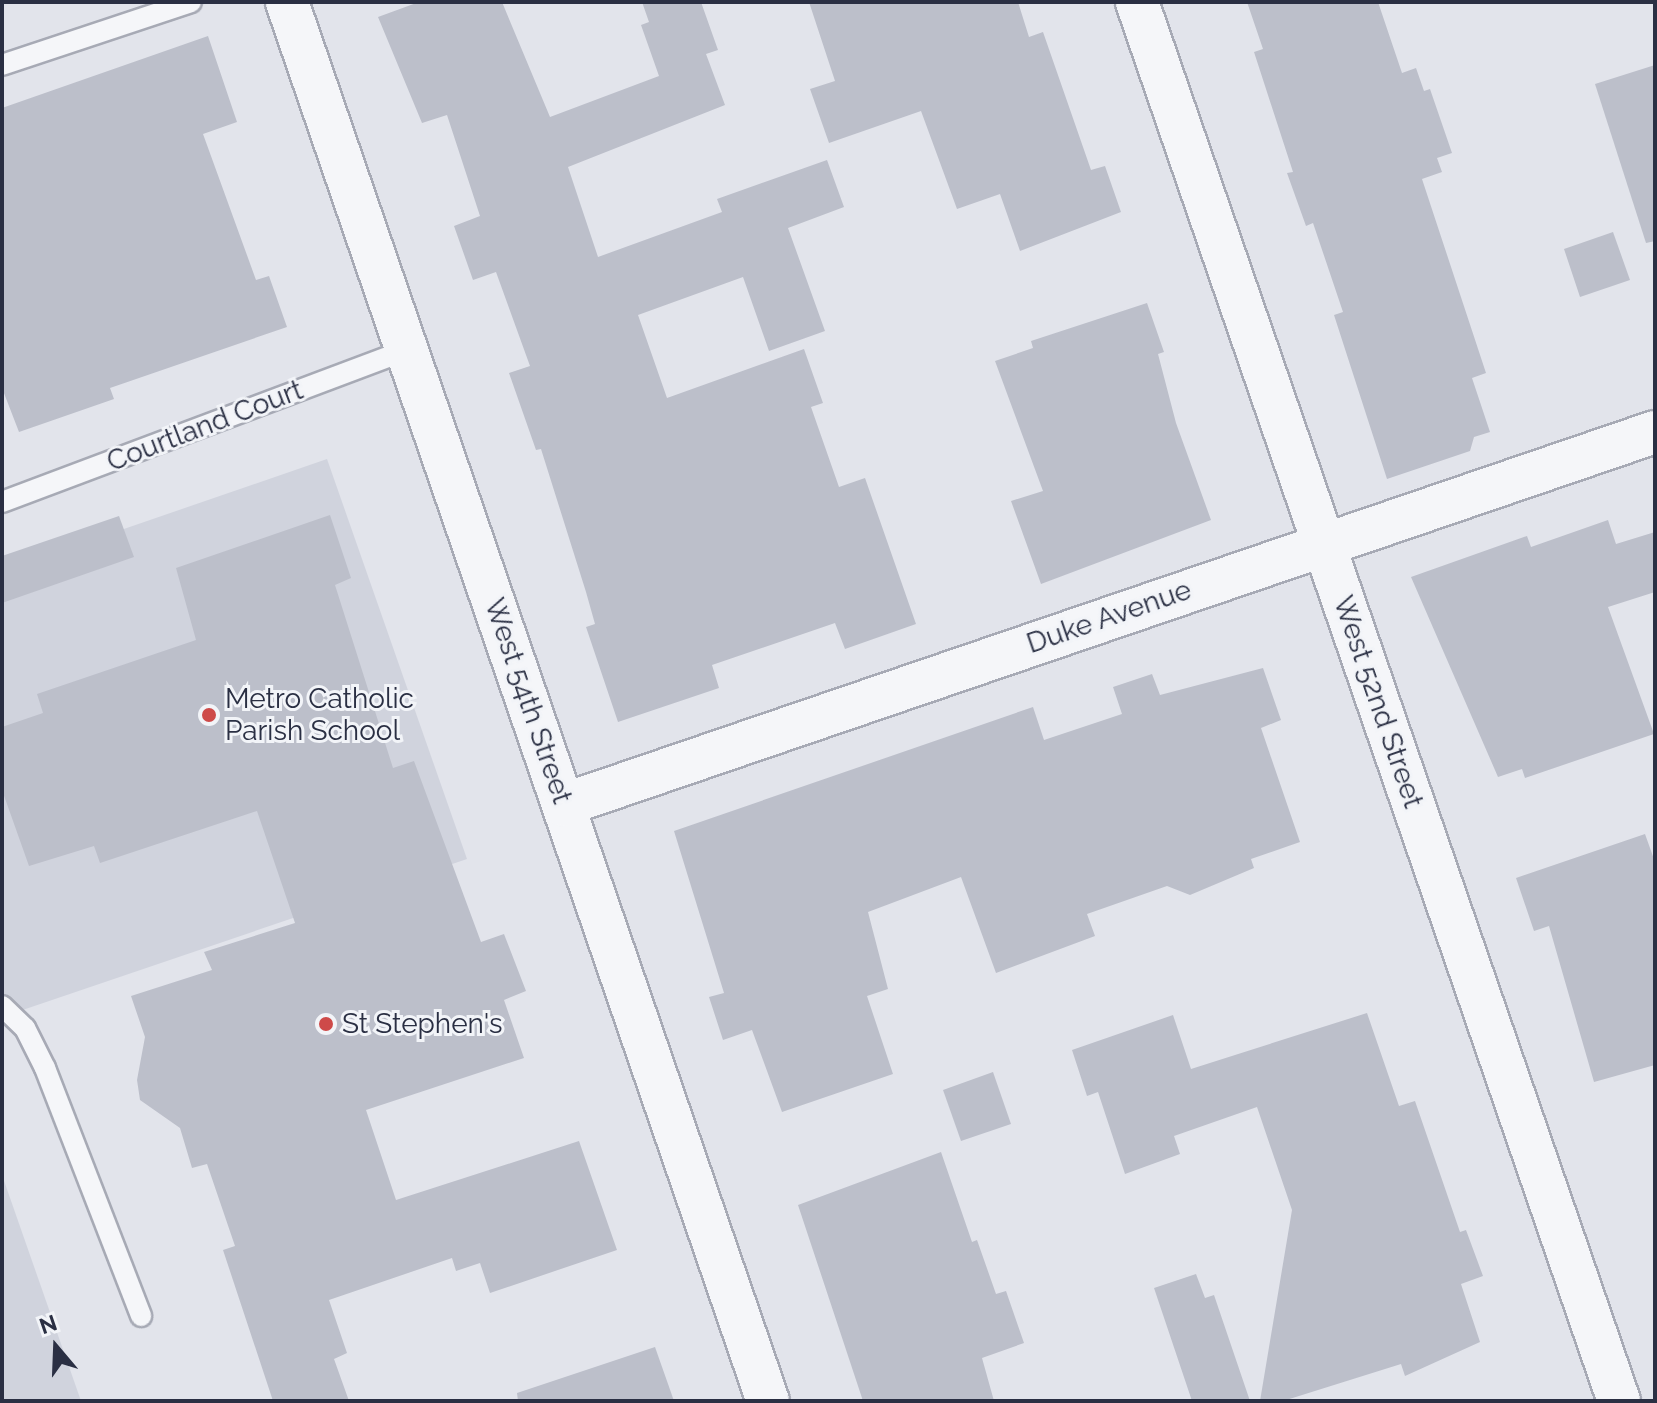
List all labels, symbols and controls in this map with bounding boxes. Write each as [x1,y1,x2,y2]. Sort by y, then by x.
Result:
street label: Courtland Court [102,373,308,479]
street label: Duke Avenue [1022,573,1196,661]
street label: West 52nd Street [1326,591,1430,813]
street label: West 54th Street [477,594,579,808]
place label: Metro Catholic Parish School [225,682,414,748]
marker: Metro Catholic Parish School [200,706,218,724]
place label: St Stephen's [342,1007,502,1041]
marker: St Stephen's [317,1015,335,1033]
north arrow [16,1307,96,1387]
text: N [36,1309,60,1339]

